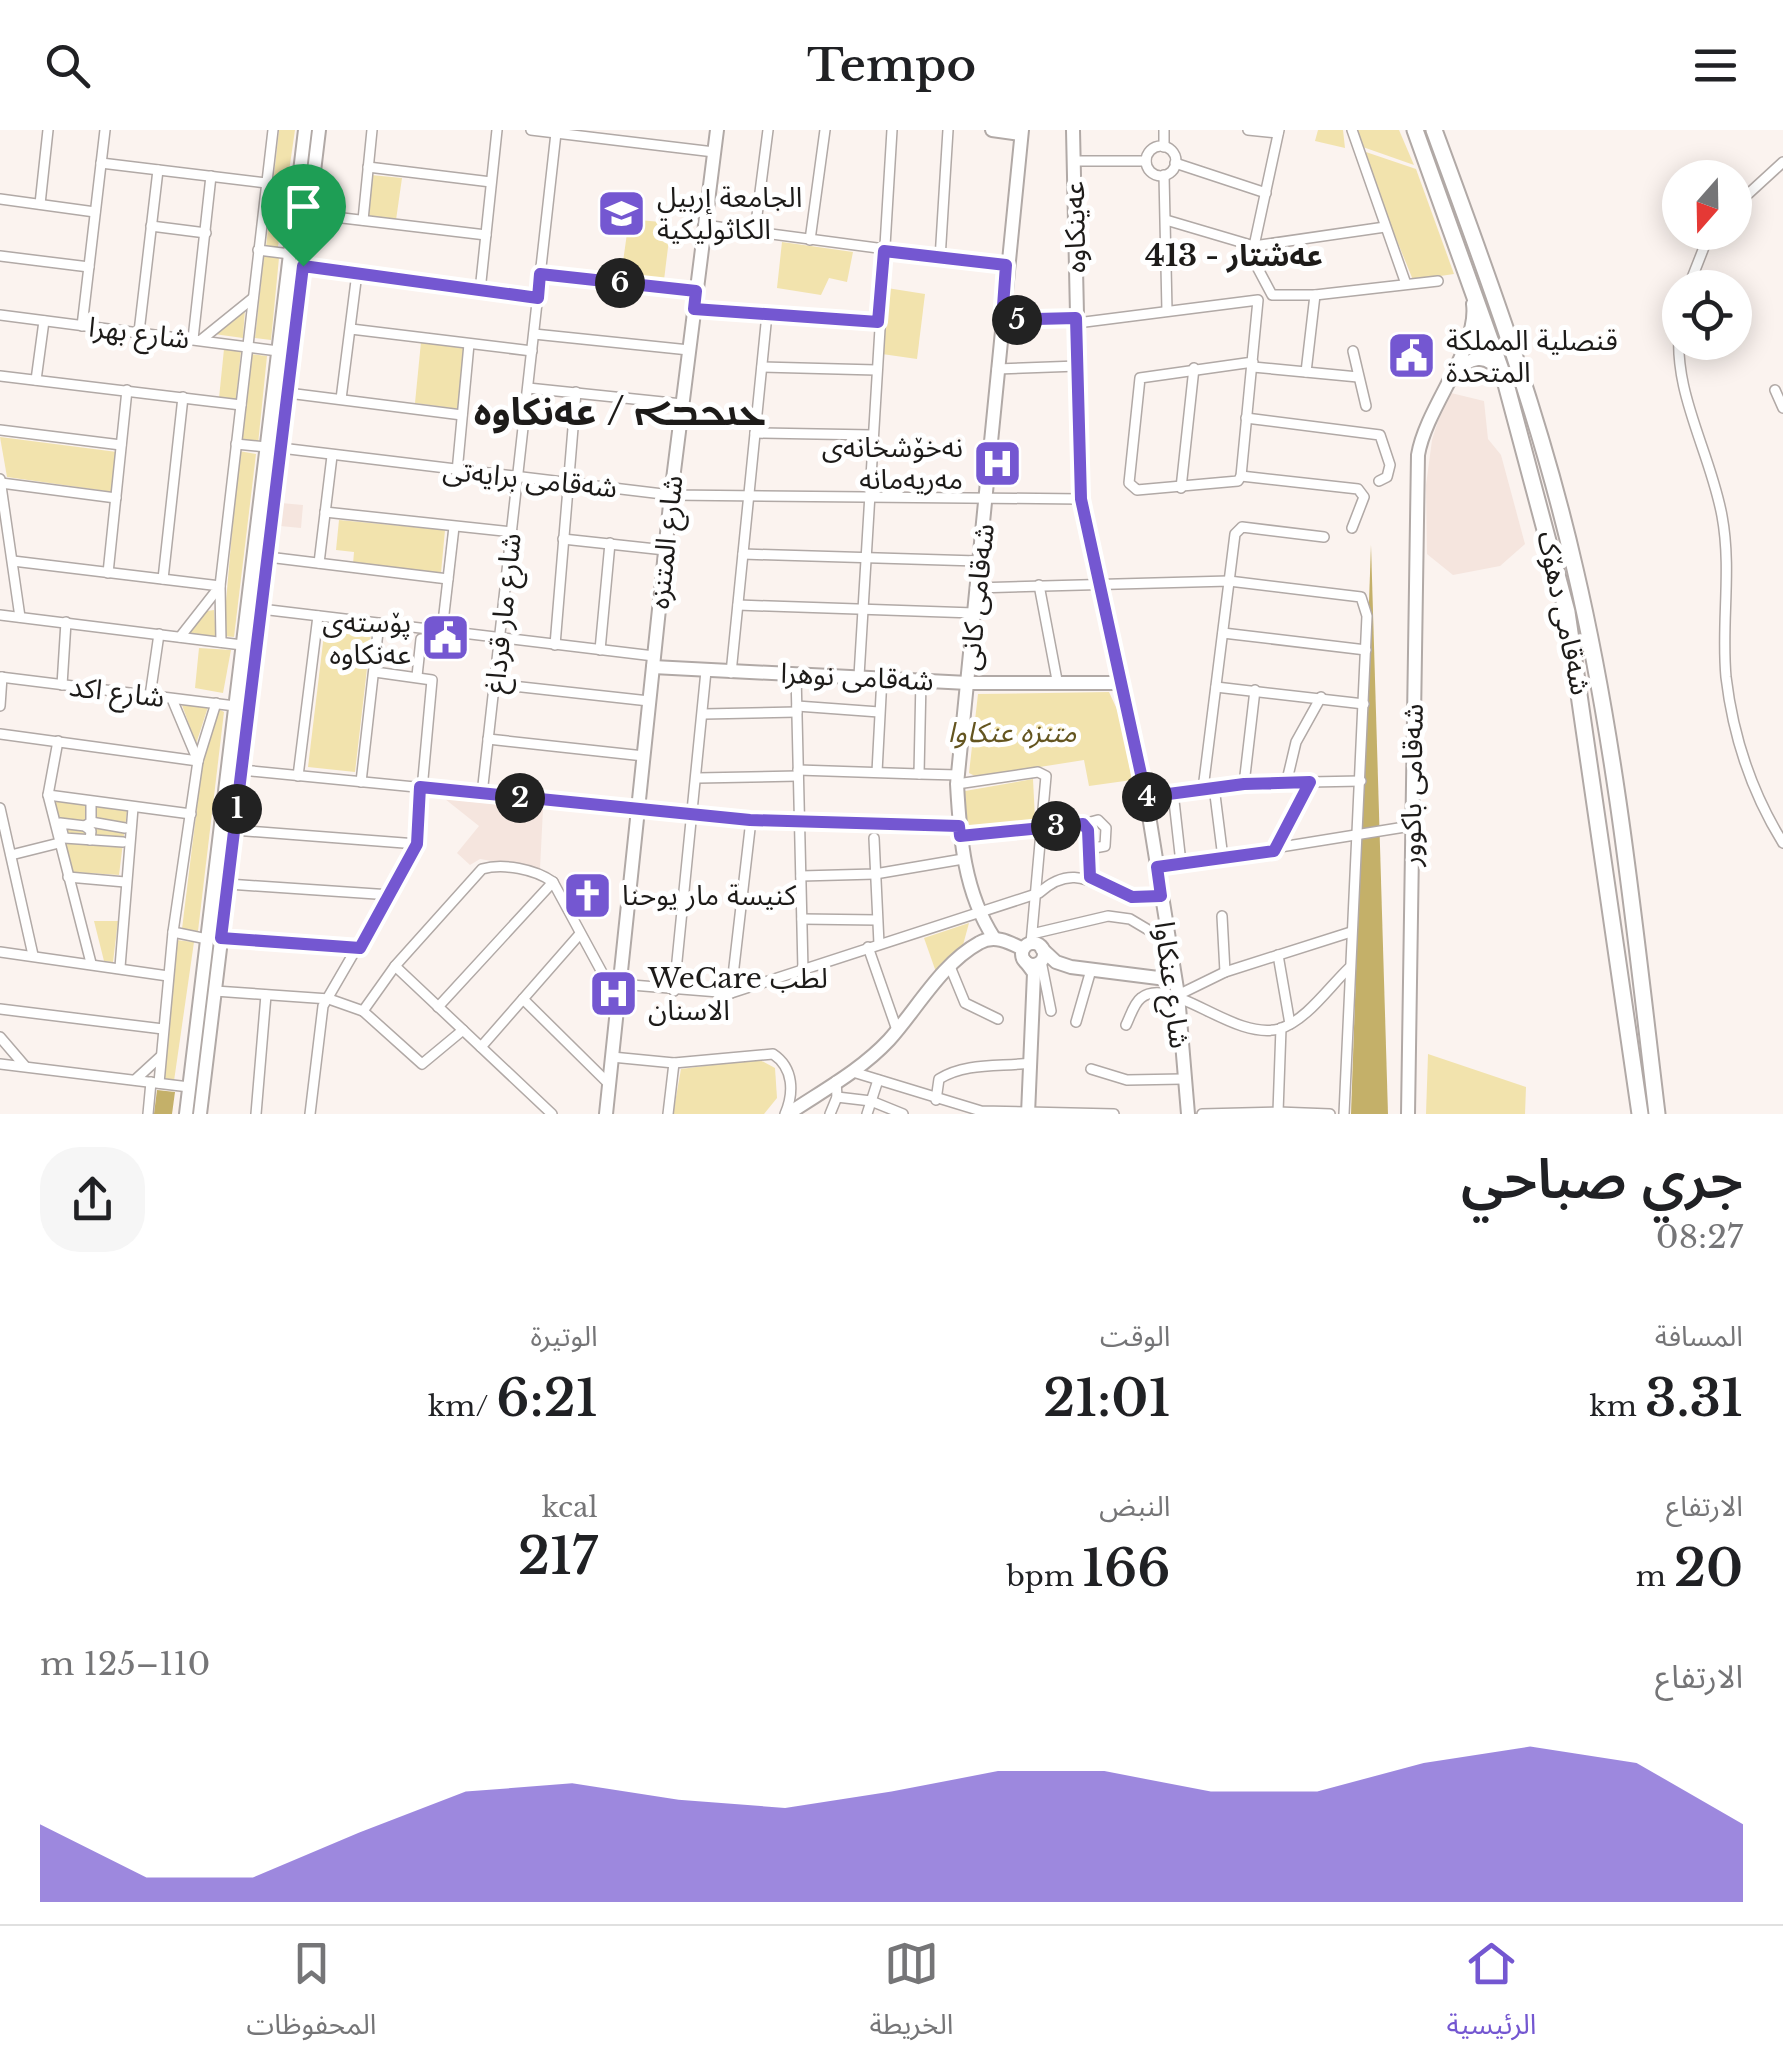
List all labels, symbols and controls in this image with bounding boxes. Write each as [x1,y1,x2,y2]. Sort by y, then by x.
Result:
text: Tempo [807,37,976,93]
icon: search [40,38,95,93]
icon: menu [1688,38,1743,93]
north arrow [1662,160,1752,250]
map controls [1662,160,1752,360]
pin [261,164,346,267]
icon: arrive [276,179,331,234]
place label: الجامعة إربيل الكاثوليكية [657,180,802,247]
street label: عەینکاوە [1057,181,1093,273]
school or university icon: الجامعة إربيل الكاثوليكية [596,187,648,239]
district label: عه‌شتار - 413 [1145,237,1323,274]
pin: 6 [595,258,645,308]
text: 6 [611,265,629,300]
button: locate [1662,270,1752,360]
pin: 5 [992,295,1042,345]
text: 5 [1009,302,1025,337]
street label: شارع بهرا [86,309,191,360]
place label: قنصلية المملكة المتحدة [1446,323,1618,390]
public building icon: قنصلية المملكة المتحدة [1385,330,1437,382]
district label: ܥܢܟܒܐ / عەنکاوە [474,388,766,435]
place label: نەخۆشخانەی مەریەمانە [822,430,963,497]
hospital icon: نەخۆشخانەی مەریەمانە [972,437,1024,489]
street label: شەقامی برایەتی [441,452,619,506]
street label: شارع المتنزه [642,473,693,611]
street label: شەقامی کانی [952,522,1002,672]
street label: شەقامی دهۆک [1530,528,1598,698]
street label: شارع مار قرداغ [477,531,532,695]
place label: پۆسته‌ی عه‌نكاوه‌ [322,605,411,672]
public building icon: پۆسته‌ی عه‌نكاوه‌ [420,612,472,664]
street label: شەقامی نوهرا [779,656,935,698]
street label: شارع اكد [67,669,167,718]
street label: شەقامی باکوور [1393,703,1431,868]
park label: متنزه عنكاوا [948,715,1077,750]
pin: 4 [1122,772,1172,822]
pin: 2 [495,773,545,823]
text: 4 [1138,779,1156,814]
text: 2 [511,780,529,815]
pin: 1 [212,784,262,834]
text: 1 [231,791,243,826]
pin: 3 [1031,801,1081,851]
text: 3 [1047,808,1065,843]
church icon: كنيسة مار يوحنا [561,869,613,921]
place label: كنيسة مار يوحنا [622,878,796,913]
street label: شارع عنكاوا [1144,919,1197,1051]
place label: WeCare لطب الاسنان [647,961,828,1028]
hospital icon: WeCare لطب الاسنان [587,968,639,1020]
text: جري صباحي [1461,1145,1743,1213]
button: share [40,1147,145,1252]
text: 08:27 [1656,1217,1743,1257]
text: الوتيرة [530,1319,598,1354]
text: الوقت [1100,1319,1170,1354]
text: المسافة [1655,1319,1743,1354]
text: 6:21 [496,1367,598,1430]
text: 21:01 [1043,1367,1170,1430]
text: 3.31 [1645,1367,1743,1430]
text: /km [428,1389,496,1424]
text: km [1590,1389,1645,1424]
text: النبض [1099,1489,1170,1524]
text: الارتفاع [1666,1489,1743,1524]
text: kcal [542,1490,598,1525]
text: 217 [518,1525,598,1588]
text: 166 [1082,1537,1170,1600]
text: 20 [1674,1537,1743,1600]
text: bpm [1007,1559,1082,1594]
text: m [1636,1559,1674,1594]
text: 110–125 m [40,1644,210,1684]
text: الارتفاع [1655,1657,1743,1697]
tab: المحفوظات [247,1936,377,2055]
tab: الخريطة [870,1936,953,2055]
tab: الرئيسية [1446,1936,1536,2055]

